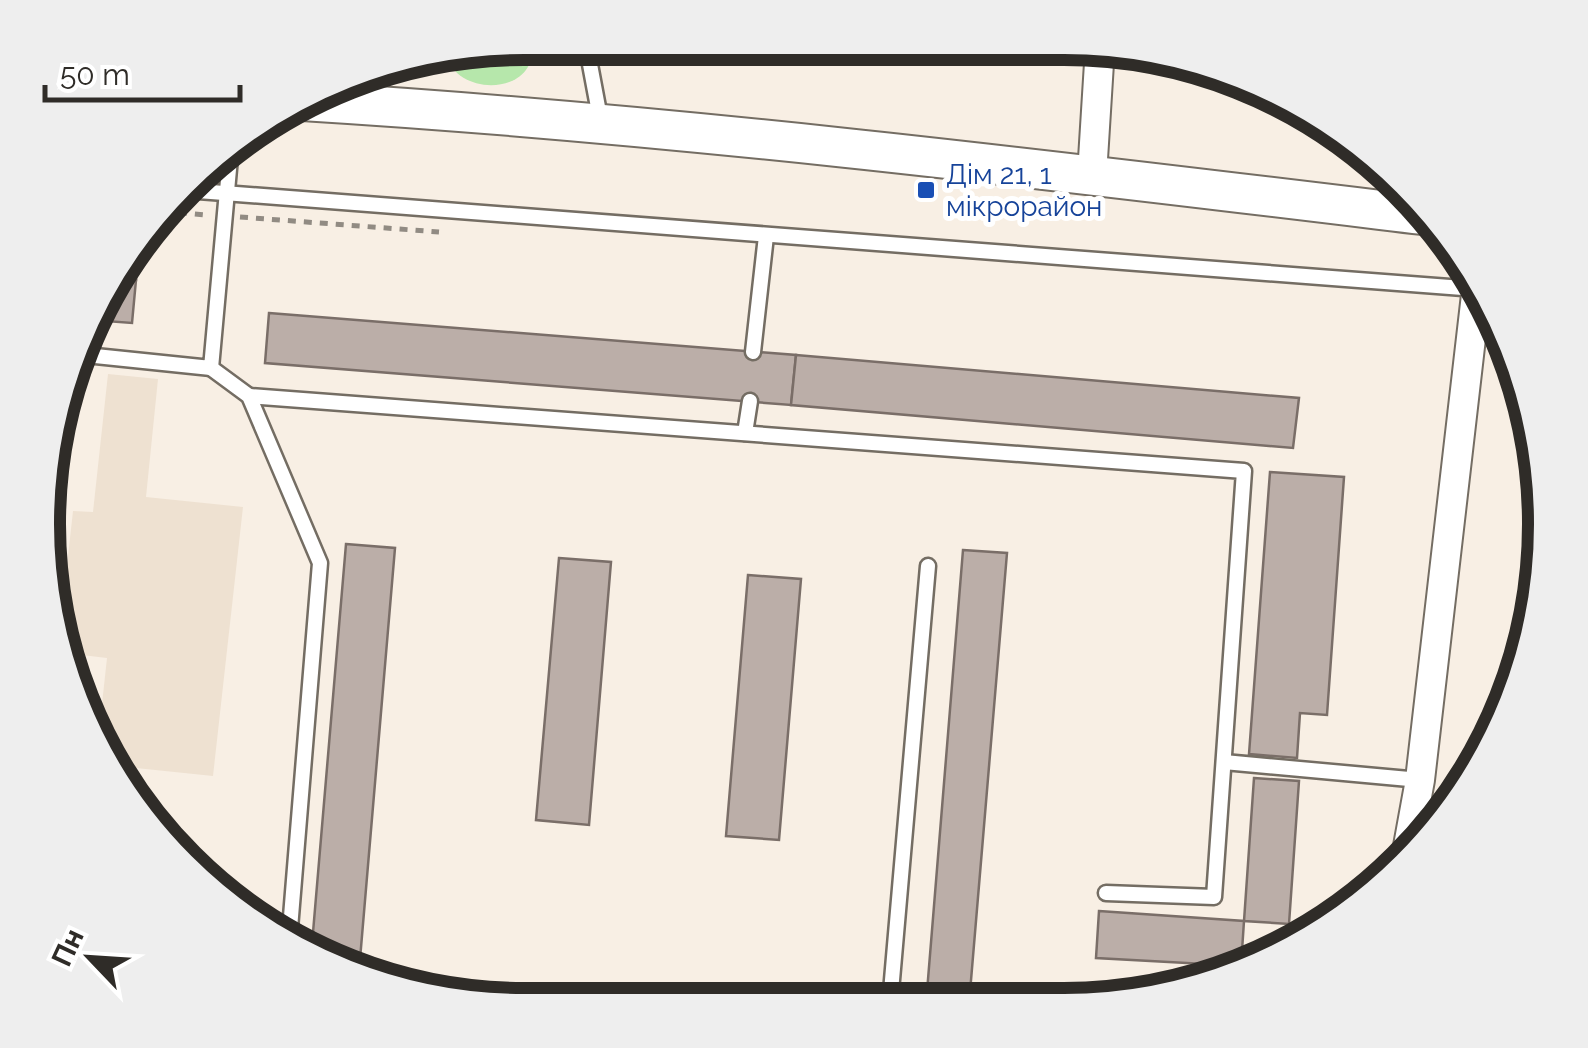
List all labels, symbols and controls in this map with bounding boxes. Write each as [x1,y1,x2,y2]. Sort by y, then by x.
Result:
scale bar [45,40,240,102]
text: 50 m [60,57,130,92]
place label: Дім 21, 1 мікрорайон [946,158,1102,223]
marker: Дім 21, 1 мікрорайон [915,179,937,201]
north arrow [40,908,140,1008]
text: Пн [45,924,91,971]

